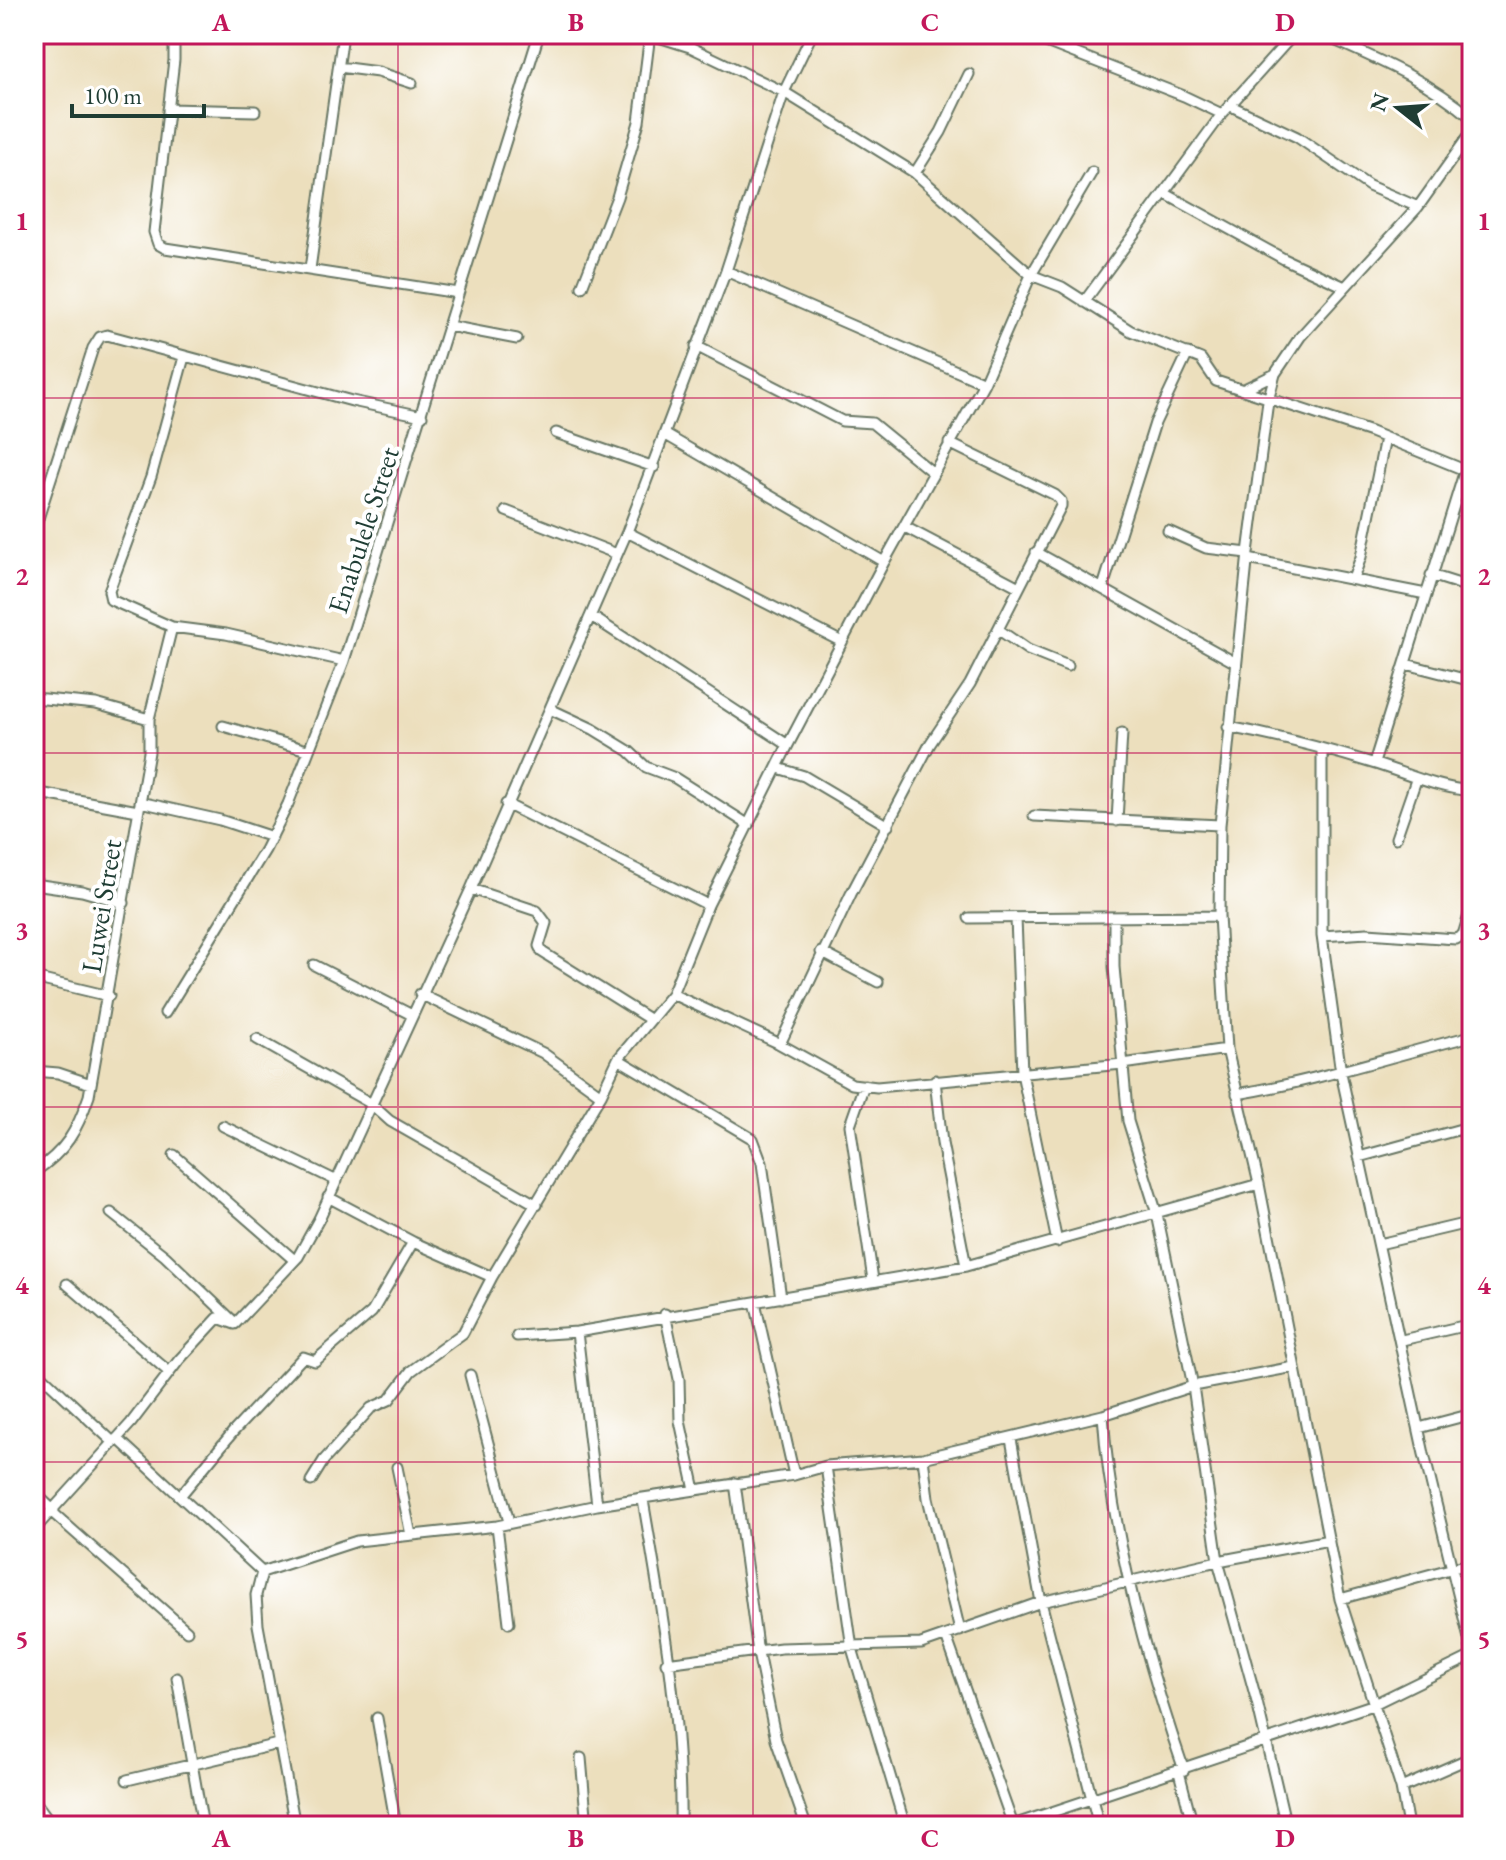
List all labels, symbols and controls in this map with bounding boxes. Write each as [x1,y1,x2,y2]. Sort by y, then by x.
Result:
text: A [211,5,231,39]
text: B [568,5,584,39]
text: C [921,5,939,39]
text: D [1275,5,1295,39]
scale bar [72,68,204,118]
north arrow [1358,68,1438,148]
text: 100 m [84,80,142,111]
text: N [1363,89,1396,115]
text: 1 [15,204,29,238]
text: 1 [1477,204,1491,238]
street label: Enabulele Street [319,442,407,618]
text: 2 [15,559,29,593]
text: 2 [1477,559,1491,593]
street label: Luwei Street [73,837,129,975]
text: 3 [15,913,29,947]
text: 3 [1477,913,1491,947]
text: 4 [15,1268,29,1302]
text: 4 [1477,1268,1491,1302]
text: 5 [15,1622,29,1656]
text: 5 [1477,1622,1491,1656]
text: A [211,1821,231,1855]
text: B [568,1821,584,1855]
text: C [921,1821,939,1855]
text: D [1275,1821,1295,1855]

